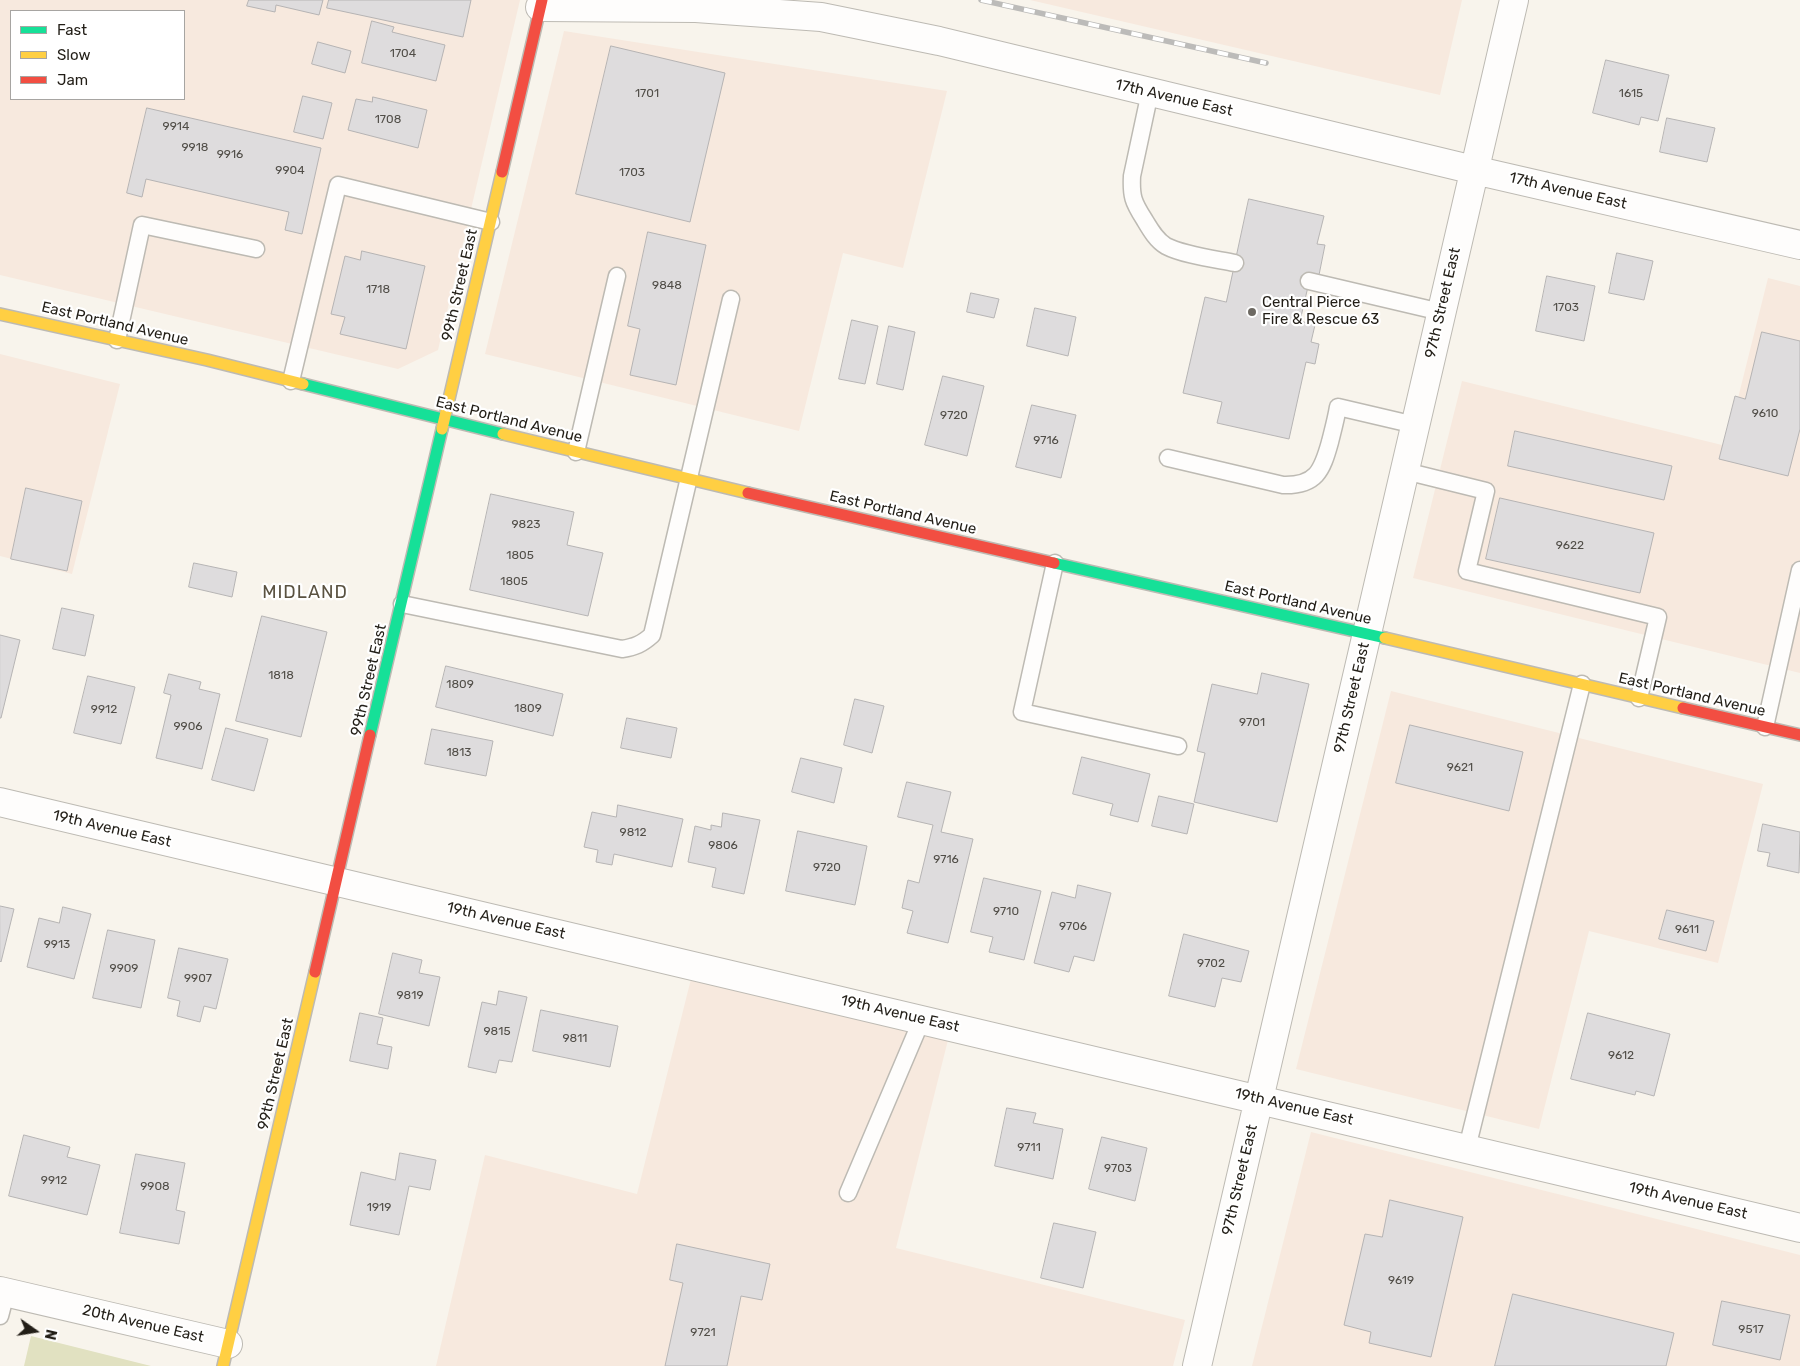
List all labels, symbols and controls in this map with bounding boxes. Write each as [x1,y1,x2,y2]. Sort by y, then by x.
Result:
legend [10,10,185,100]
text: Fast [57,21,87,39]
text: Slow [57,46,90,64]
house number: 1704 [390,47,416,61]
text: Jam [57,71,88,89]
street label: 17th Avenue East [1114,76,1234,120]
house number: 1701 [635,87,659,101]
house number: 1615 [1619,87,1643,101]
house number: 1708 [375,113,401,127]
house number: 9914 [163,120,189,134]
house number: 9918 [182,141,208,155]
house number: 9916 [217,148,243,162]
house number: 9904 [275,164,305,178]
house number: 1703 [619,166,645,180]
street label: 17th Avenue East [1508,169,1628,213]
street label: 99th Street East [438,227,482,343]
street label: 97th Street East [1422,246,1464,360]
house number: 9848 [652,279,682,293]
house number: 1718 [366,283,390,297]
place label: Central Pierce Fire & Rescue 63 [1262,294,1379,329]
street label: East Portland Avenue [40,298,190,350]
house number: 1703 [1553,301,1579,315]
marker: Central Pierce Fire & Rescue 63 [1246,306,1258,318]
street label: East Portland Avenue [434,393,584,447]
house number: 9610 [1752,407,1778,421]
house number: 9720 [940,409,968,423]
house number: 9716 [1033,434,1059,448]
street label: East Portland Avenue [828,487,978,539]
house number: 9823 [511,518,541,532]
house number: 9622 [1556,539,1584,553]
house number: 1805 [506,549,534,563]
house number: 1805 [500,575,528,589]
street label: East Portland Avenue [1223,577,1373,629]
district label: MIDLAND [261,582,349,604]
street label: 99th Street East [347,622,391,738]
street label: 97th Street East [1331,641,1373,755]
house number: 1818 [268,669,294,683]
street label: East Portland Avenue [1617,669,1767,721]
house number: 1809 [446,678,474,692]
house number: 1809 [514,702,542,716]
house number: 9912 [91,703,117,717]
house number: 9701 [1239,716,1265,730]
house number: 9906 [173,720,203,734]
house number: 1813 [446,746,472,760]
house number: 9621 [1447,761,1473,775]
street label: 19th Avenue East [51,807,173,851]
house number: 9812 [620,826,646,840]
house number: 9806 [708,839,738,853]
house number: 9716 [933,853,959,867]
house number: 9720 [813,861,841,875]
street label: 19th Avenue East [445,899,567,943]
house number: 9710 [993,905,1019,919]
house number: 9706 [1059,920,1087,934]
house number: 9611 [1675,923,1699,937]
house number: 9913 [44,938,70,952]
house number: 9702 [1197,957,1225,971]
house number: 9909 [110,962,138,976]
house number: 9907 [184,972,212,986]
house number: 9819 [397,989,423,1003]
street label: 19th Avenue East [839,992,961,1036]
street label: 99th Street East [254,1016,298,1132]
house number: 9815 [483,1025,511,1039]
house number: 9811 [562,1032,588,1046]
house number: 9612 [1608,1049,1634,1063]
street label: 19th Avenue East [1233,1085,1355,1129]
street label: 97th Street East [1219,1123,1261,1237]
house number: 9711 [1017,1141,1041,1155]
house number: 9703 [1104,1162,1132,1176]
house number: 9912 [41,1174,67,1188]
street label: 19th Avenue East [1627,1179,1749,1223]
house number: 9908 [140,1180,170,1194]
house number: 1919 [367,1201,391,1215]
house number: 9619 [1388,1274,1414,1288]
street label: 20th Avenue East [81,1301,205,1347]
north arrow [10,1306,60,1356]
house number: 9517 [1738,1323,1764,1337]
house number: 9721 [690,1326,716,1340]
text: N [41,1328,60,1341]

